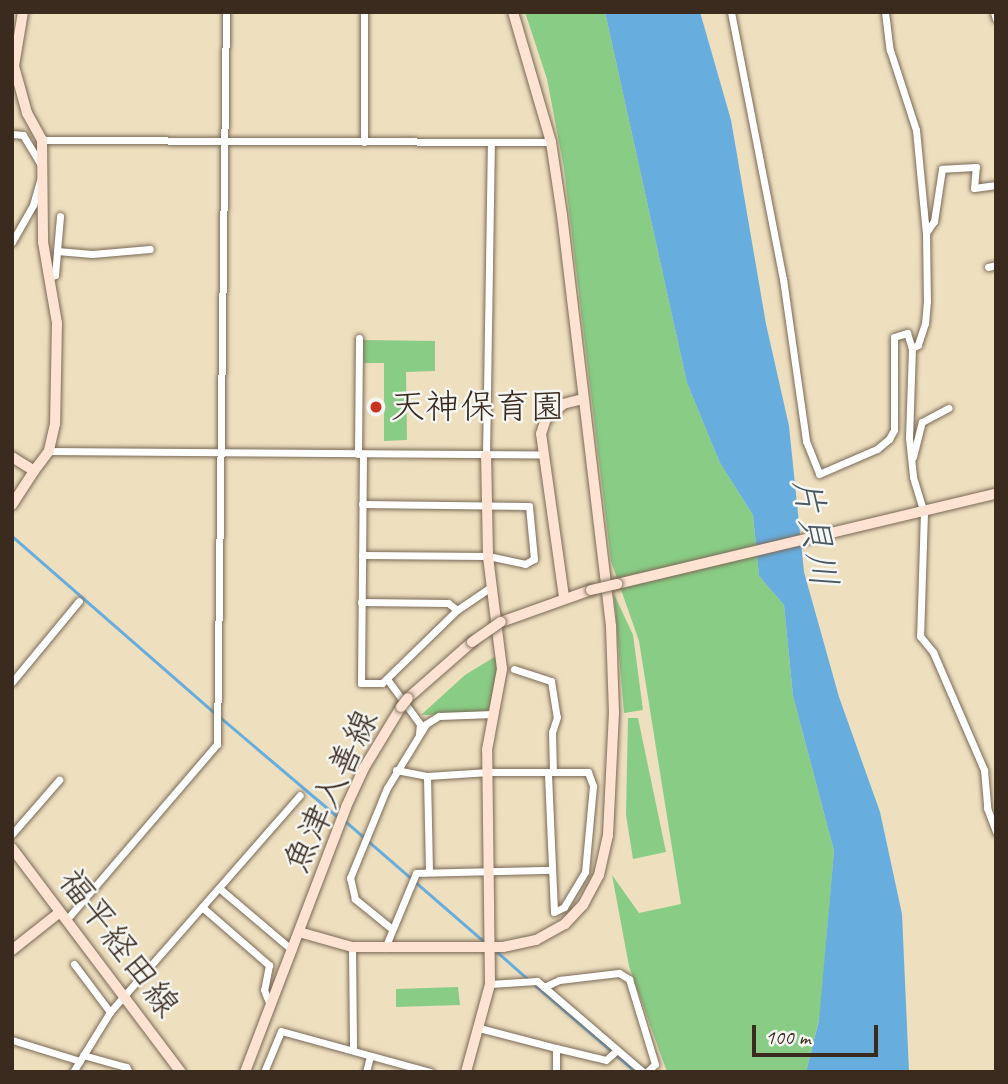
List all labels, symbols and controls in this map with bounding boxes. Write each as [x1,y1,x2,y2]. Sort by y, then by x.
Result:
place label: 天神保育園 [390,386,565,428]
marker: 天神保育園 [368,399,384,415]
water label: 片貝川 [783,473,847,591]
street label: 魚津入善線 [275,703,387,879]
street label: 福平経田線 [50,860,188,1026]
scale bar [756,1010,882,1054]
text: 100 m [765,1024,810,1050]

